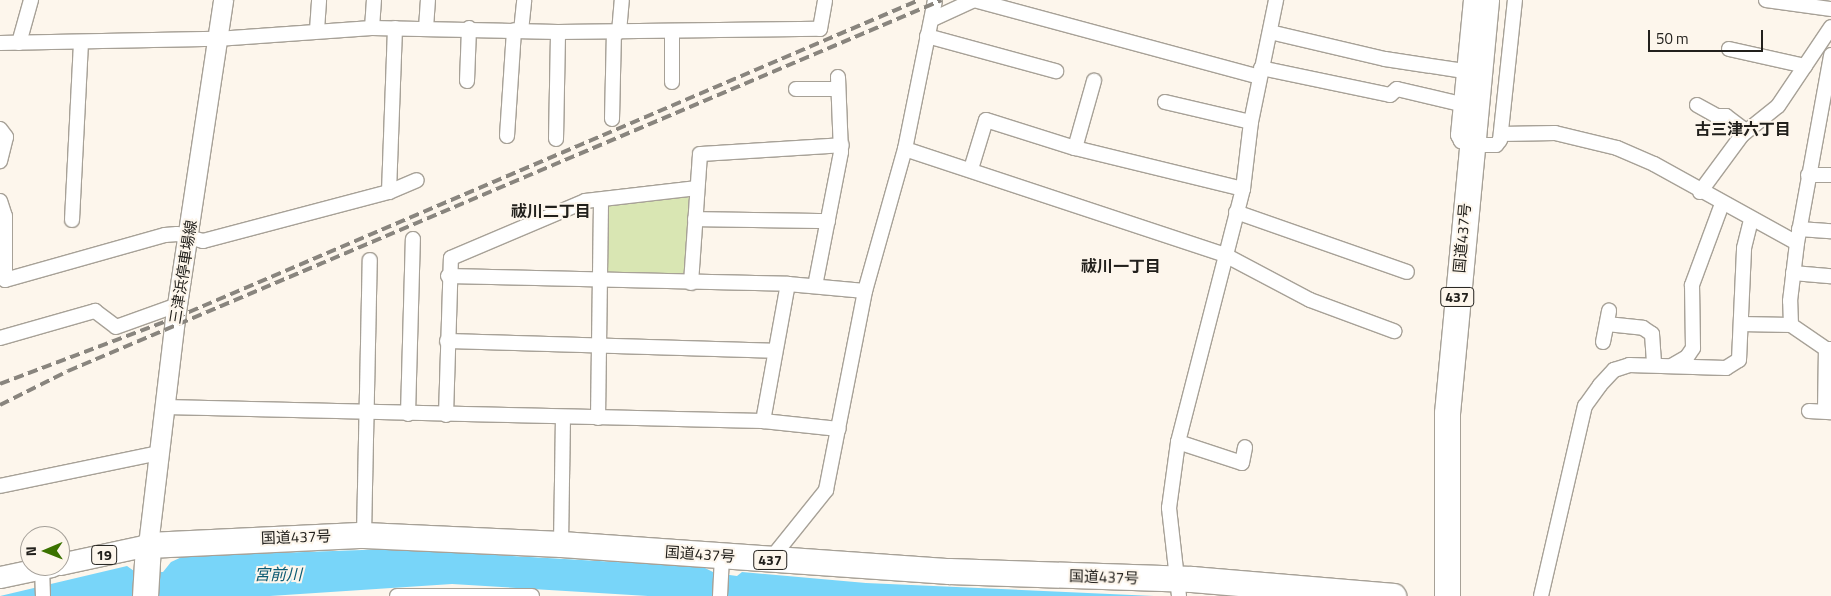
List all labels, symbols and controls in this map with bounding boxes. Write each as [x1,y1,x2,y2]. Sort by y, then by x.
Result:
scale bar [1651,20,1766,52]
text: 50 m [1656,27,1689,50]
district label: 古三津六丁目 [1695,119,1791,139]
district label: 祓川二丁目 [511,201,591,221]
street label: 国道437号 [1450,202,1474,274]
street label: 三津浜停車場線 [166,219,200,325]
district label: 祓川一丁目 [1081,256,1161,276]
road number: 437 [1440,286,1474,308]
north arrow [20,526,70,576]
street label: 国道437号 [261,527,331,547]
street label: 国道437号 [664,543,736,565]
road number: 19 [90,544,118,566]
text: N [20,546,41,556]
road number: 437 [752,548,788,572]
water label: 宮前川 [254,564,302,584]
street label: 国道437号 [1069,567,1139,587]

